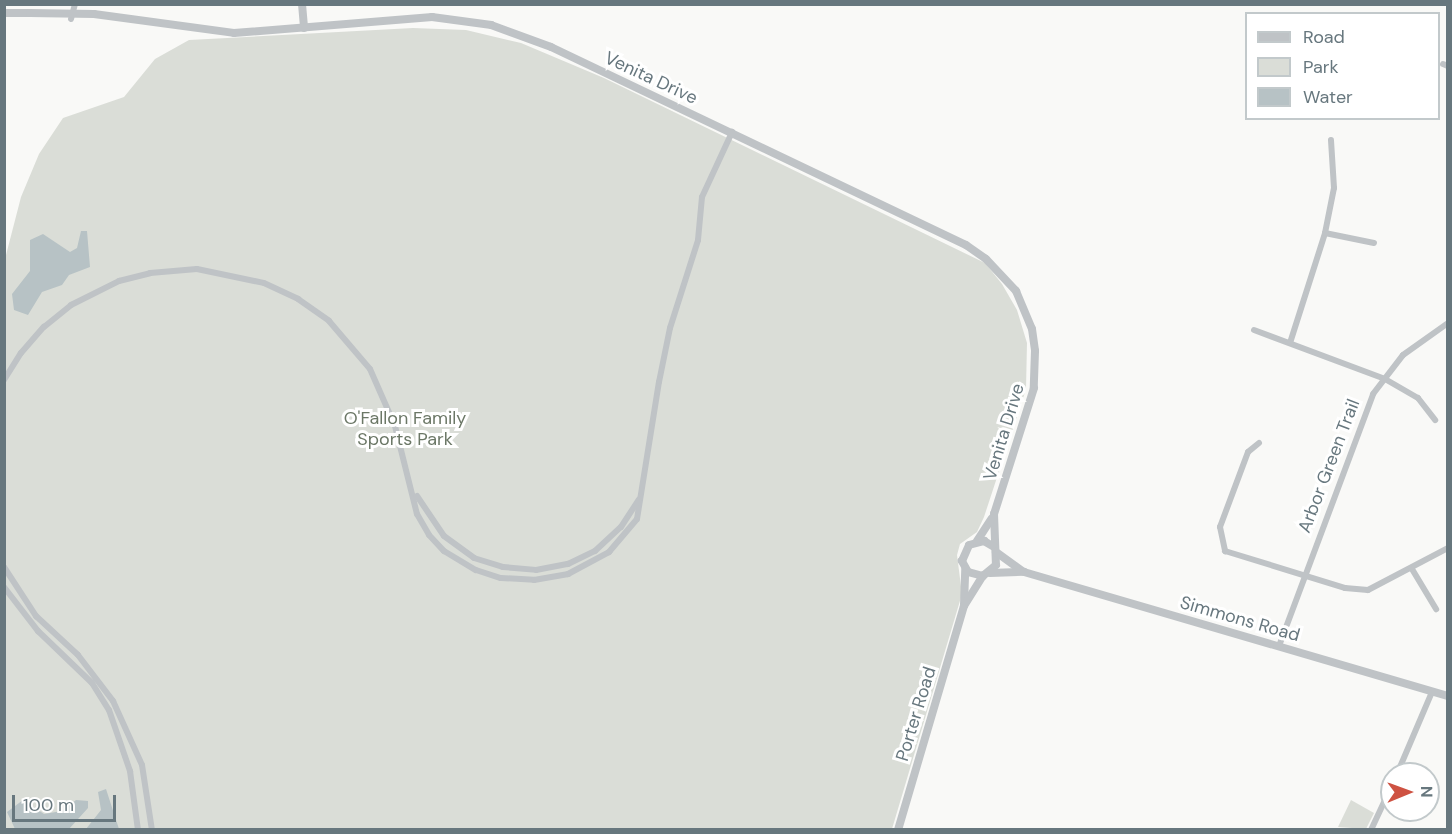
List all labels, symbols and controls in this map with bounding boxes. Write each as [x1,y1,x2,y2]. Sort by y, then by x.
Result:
legend [1245,12,1440,120]
text: Road [1303,25,1345,49]
street label: Venita Drive [601,47,701,109]
text: Park [1303,55,1339,79]
text: Water [1303,85,1353,109]
street label: Venita Drive [979,381,1029,483]
street label: Arbor Green Trail [1294,396,1364,536]
park label: O'Fallon Family Sports Park [344,408,466,450]
street label: Simmons Road [1178,592,1302,646]
street label: Porter Road [891,664,941,764]
north arrow [1380,762,1440,822]
scale bar [15,783,118,821]
text: N [1416,786,1437,798]
text: 100 m [23,793,74,817]

